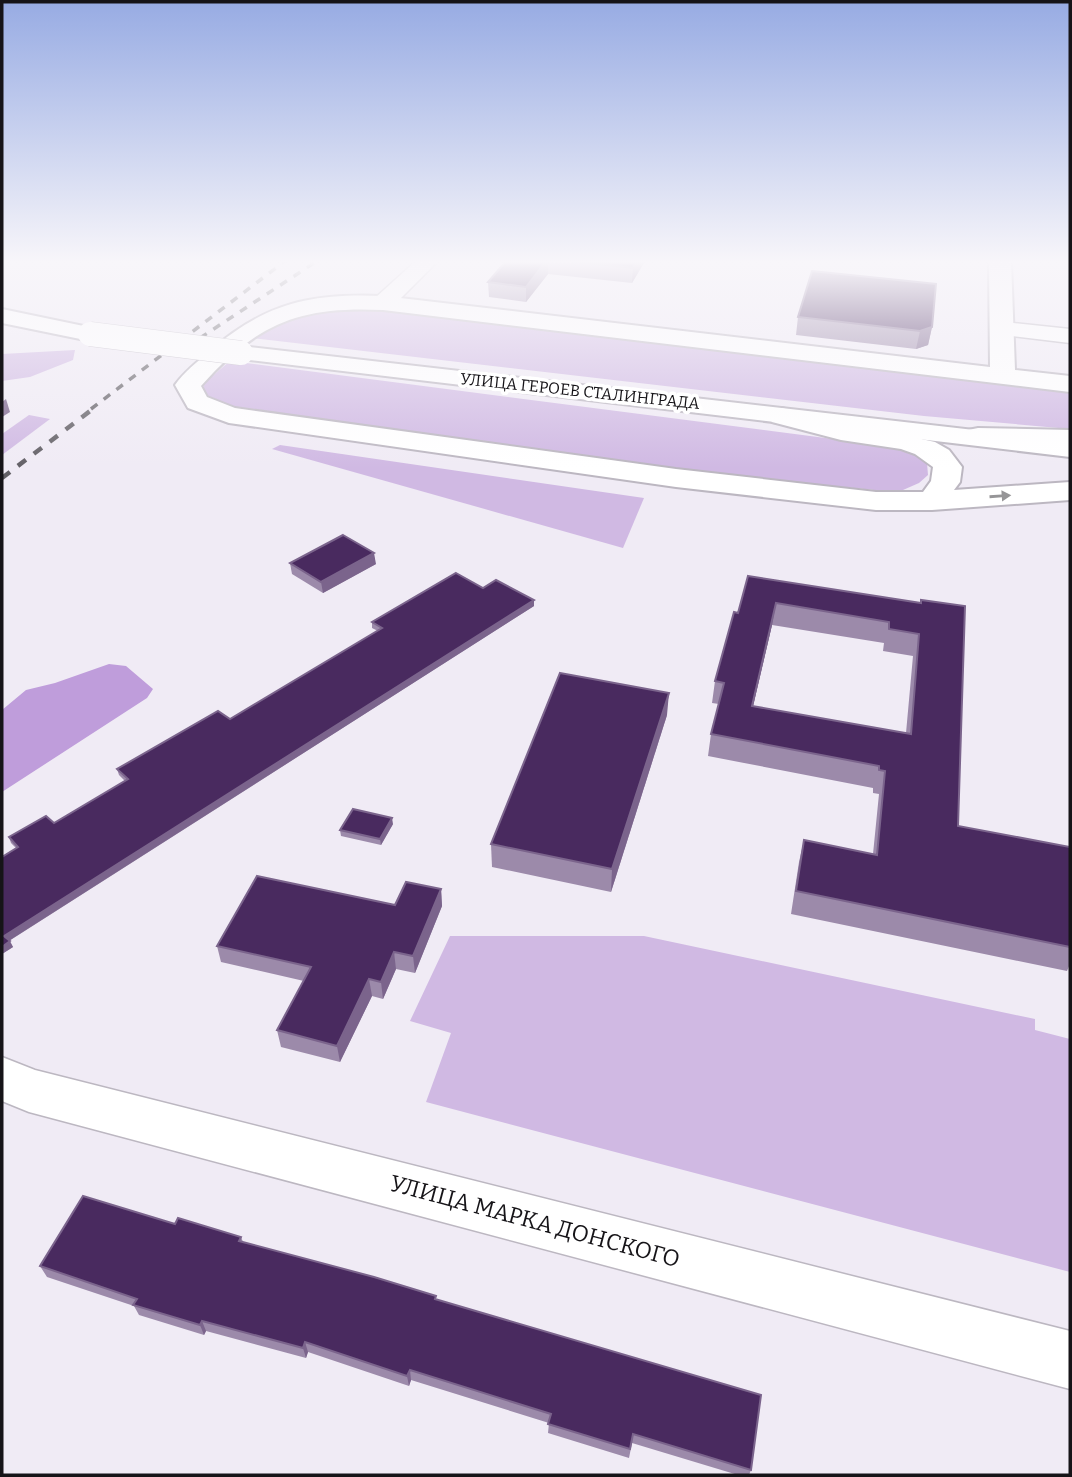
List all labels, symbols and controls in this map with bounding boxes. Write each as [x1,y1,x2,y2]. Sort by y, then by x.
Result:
street label: УЛИЦА ГЕРОЕВ СТАЛИНГРАДА [459,369,701,413]
one-way arrow [989,490,1011,501]
street label: УЛИЦА МАРКА ДОНСКОГО [387,1169,683,1273]

